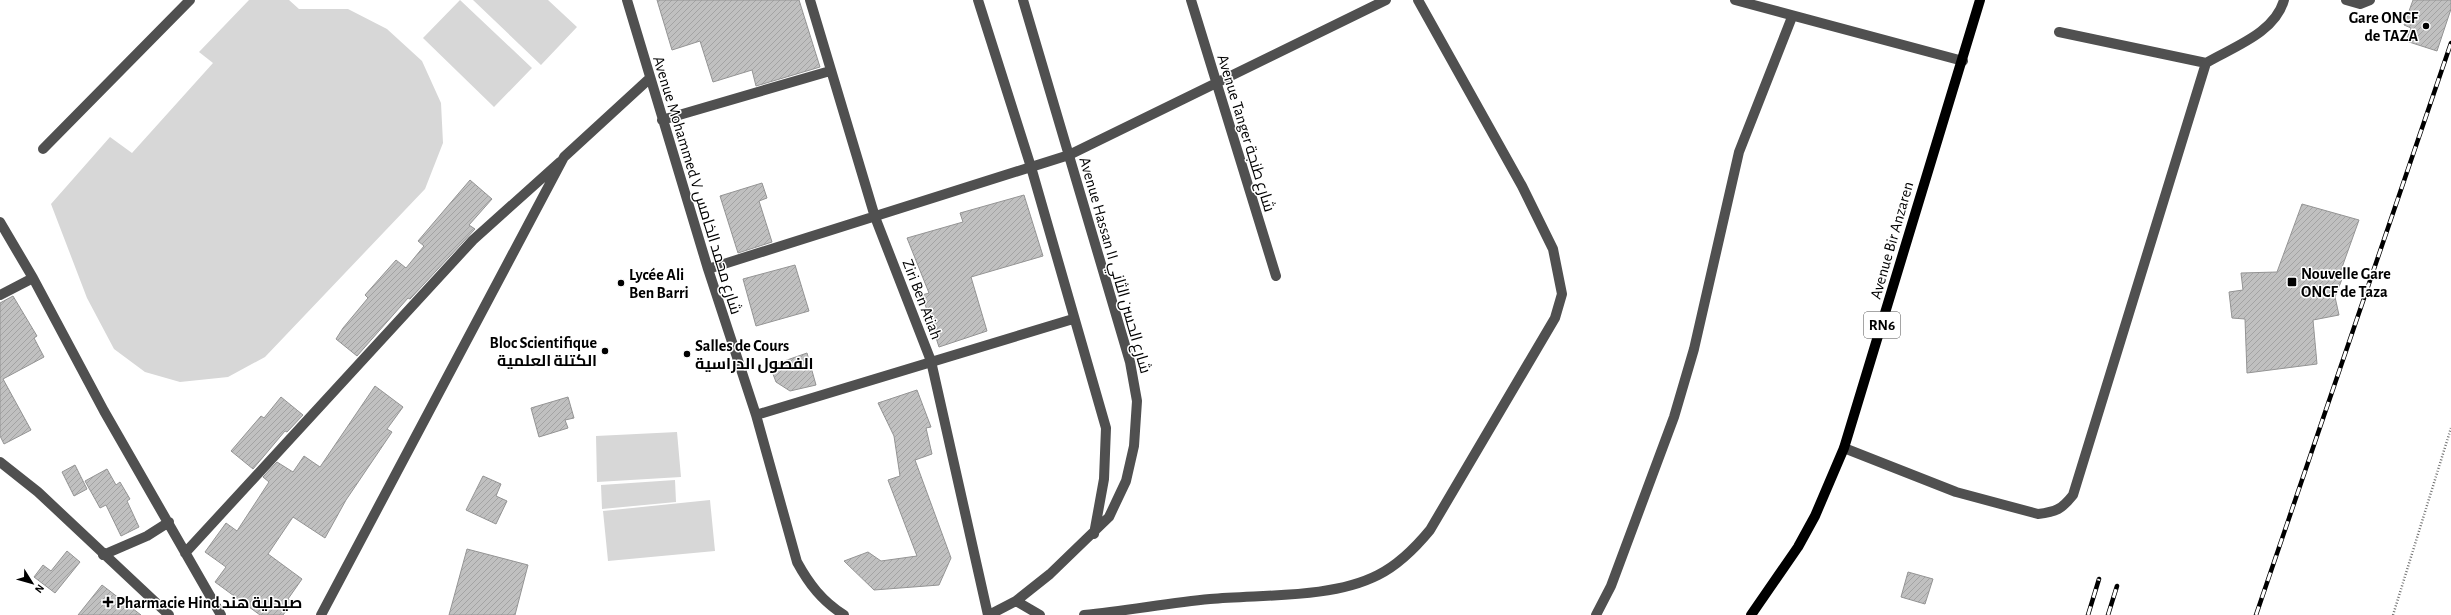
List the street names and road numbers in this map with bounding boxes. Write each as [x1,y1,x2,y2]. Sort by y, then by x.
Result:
street label: Avenue Tanger شارع طنجة [1212,52,1279,215]
street label: Avenue Mohammed V شارع محمد الخامس [647,54,745,317]
street label: Avenue Hassan II شارع الحسن الثاني [1072,155,1155,377]
street label: Avenue Bir Anzaren [1868,180,1916,301]
street label: Ziri Ben Atiah [899,257,945,342]
road number: RN6 [1864,312,1900,338]

